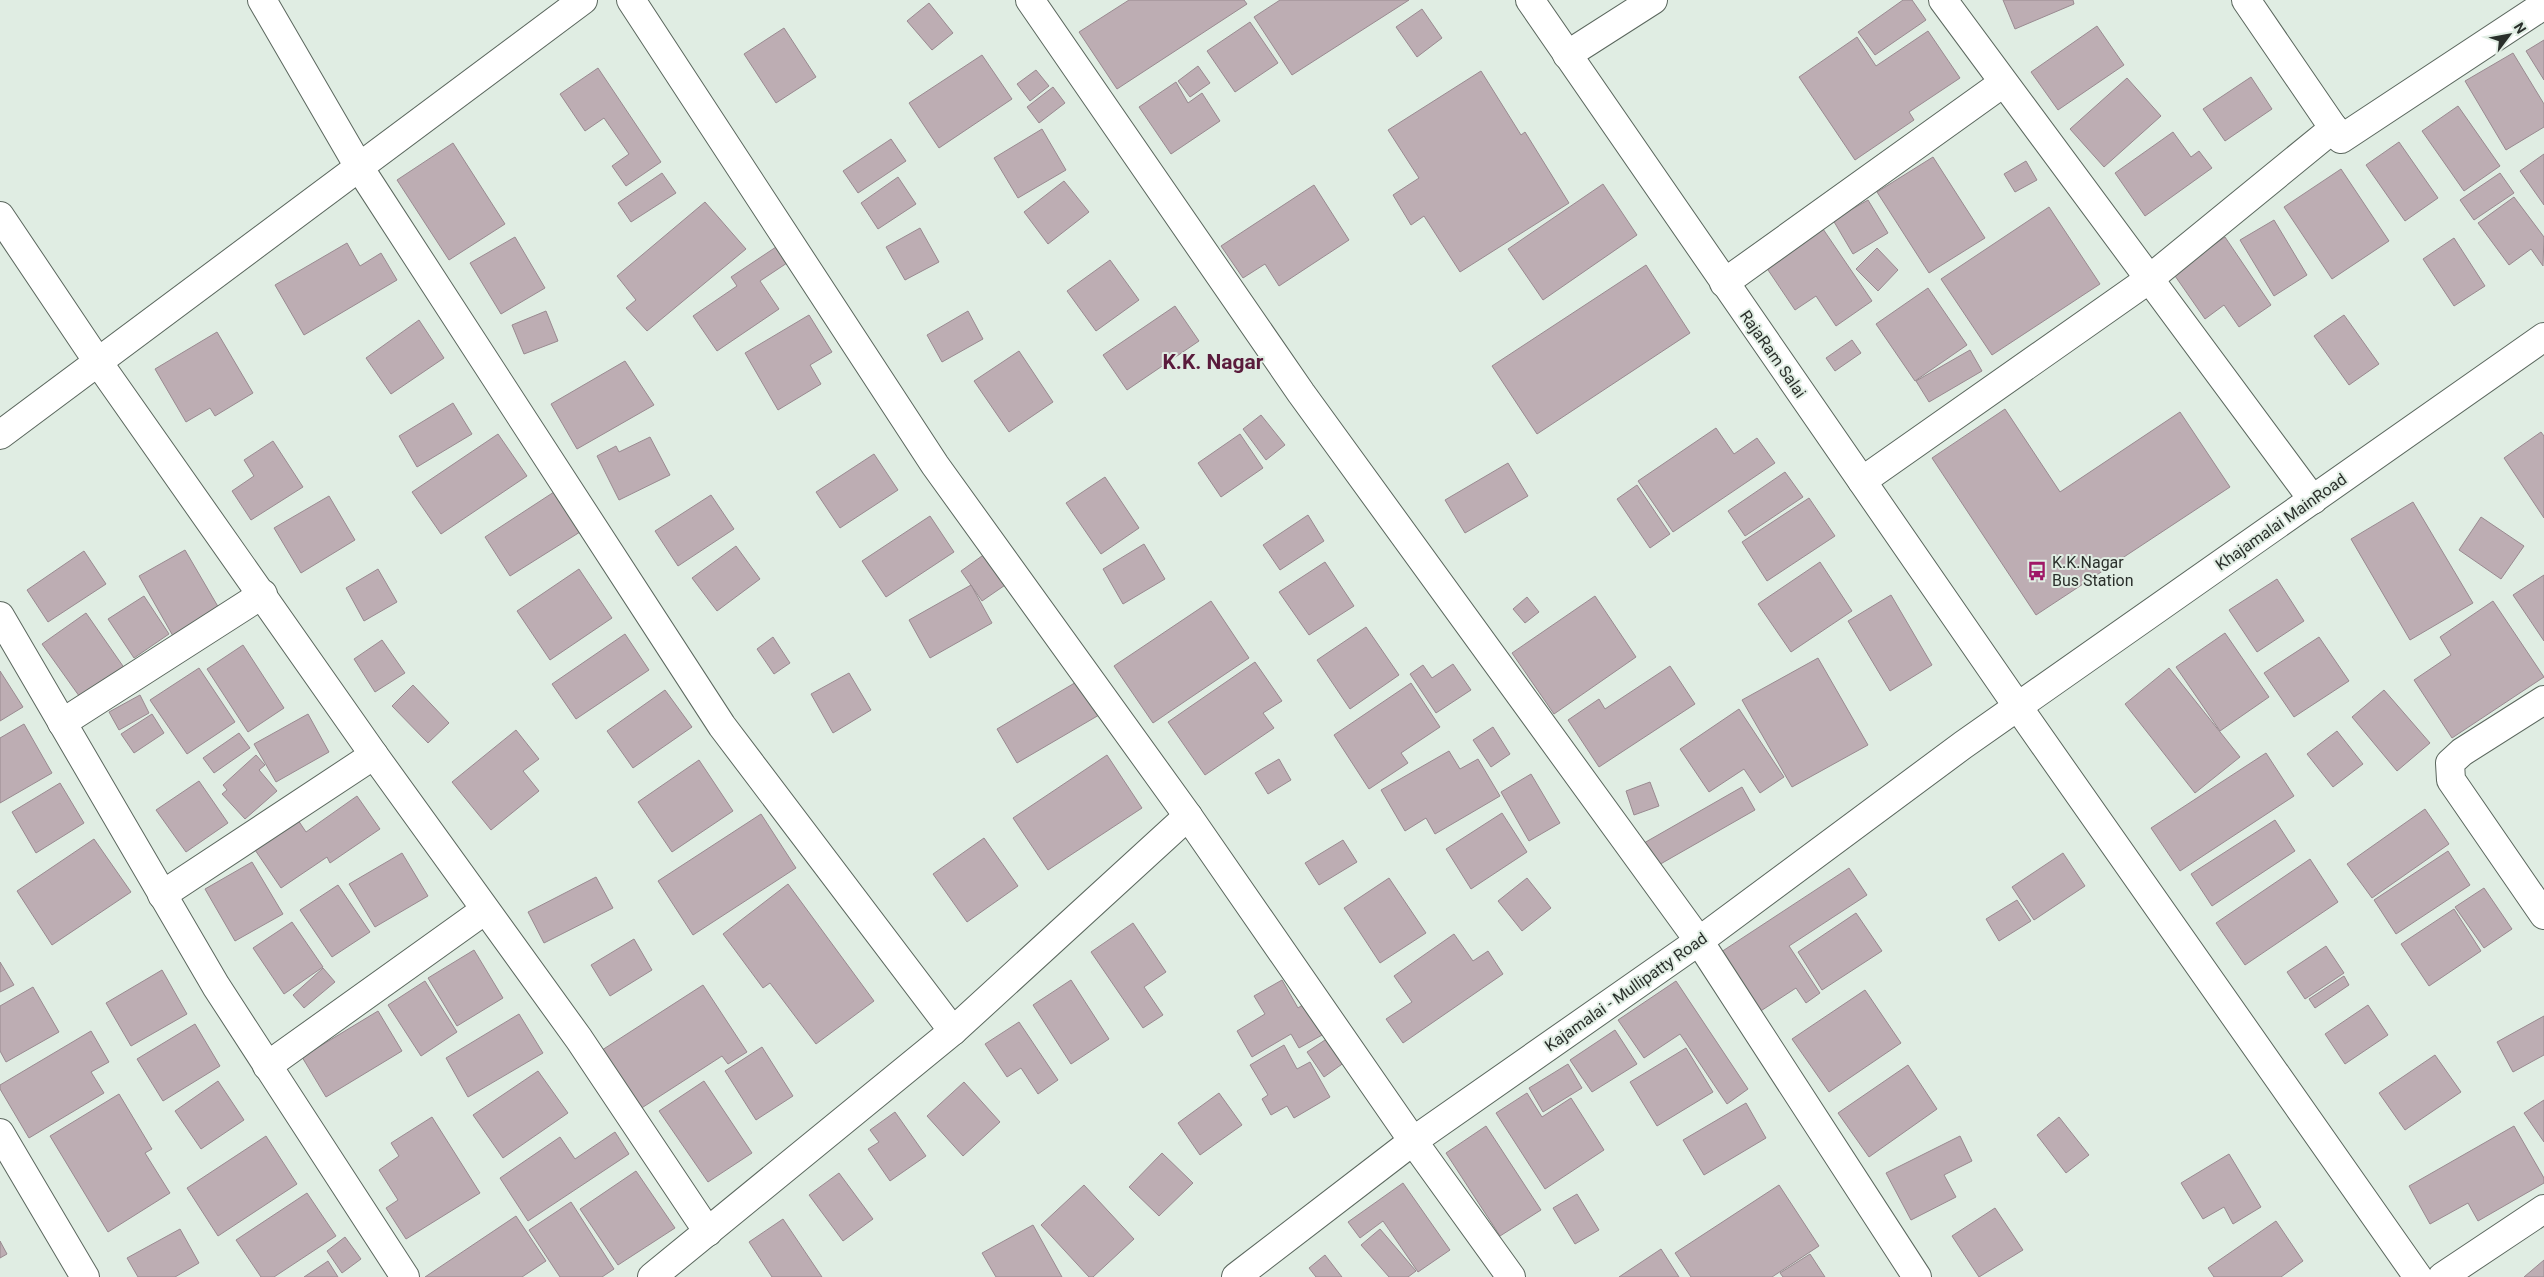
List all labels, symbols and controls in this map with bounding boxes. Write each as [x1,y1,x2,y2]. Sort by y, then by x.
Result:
north arrow [2484,10,2534,60]
text: N [2511,20,2529,37]
street label: RajaRam Salai [1736,307,1810,401]
district label: K.K. Nagar [1162,350,1264,374]
street label: Khajamalai MainRoad [2212,470,2350,574]
place label: K.K.Nagar Bus Station [2052,553,2134,590]
bus stop icon: K.K.Nagar Bus Station [2026,560,2048,582]
street label: Kajamalai - Mullipatty Road [1541,929,1711,1055]

